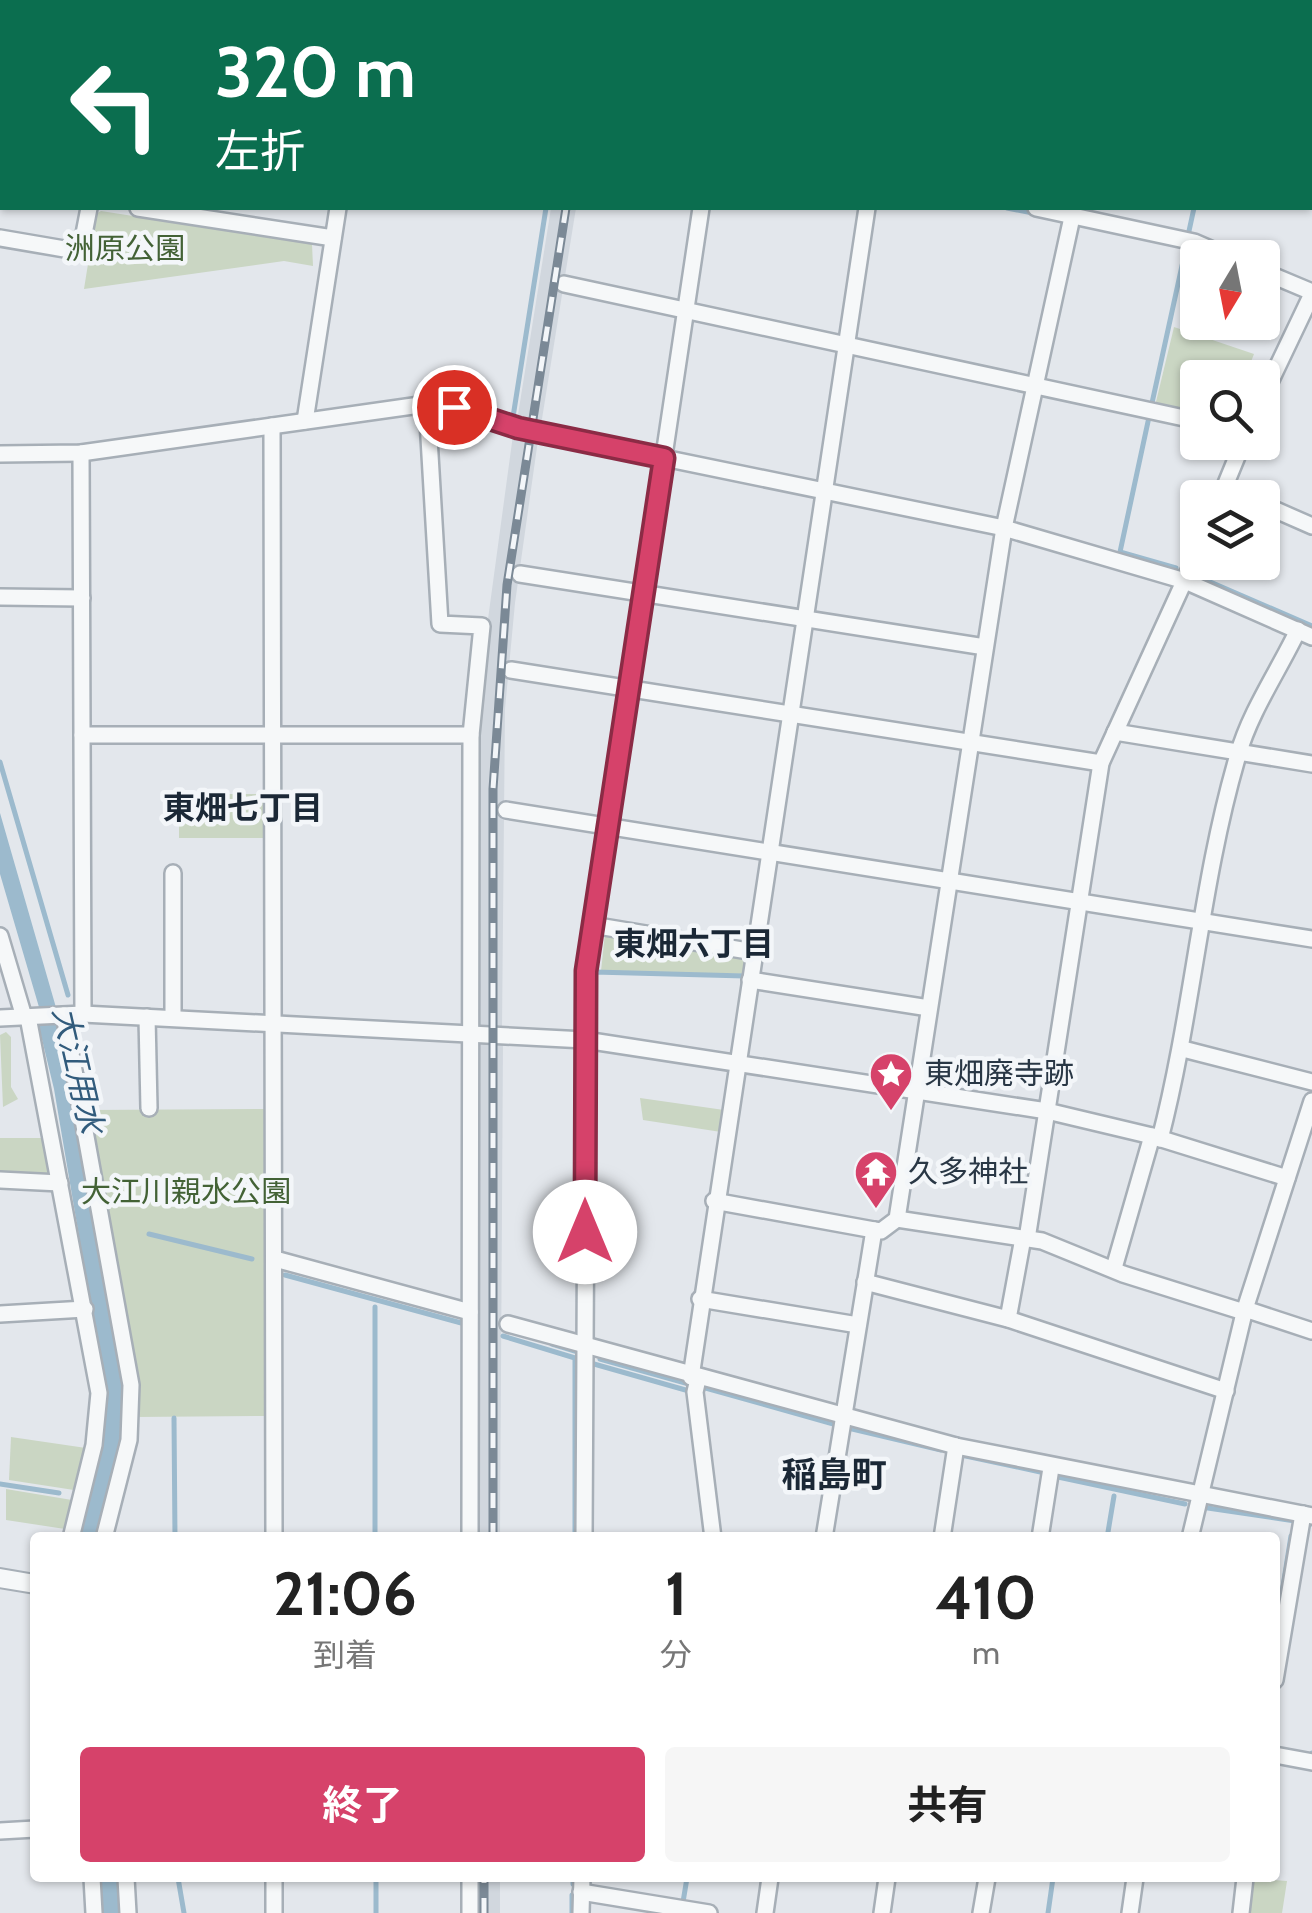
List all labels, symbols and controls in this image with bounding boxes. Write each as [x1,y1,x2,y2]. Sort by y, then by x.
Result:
text: 320 m [215,29,416,115]
icon: left [50,40,180,170]
text: 左折 [215,124,305,178]
park label: 洲原公園 [65,230,185,267]
north arrow [1180,240,1280,340]
map controls [1180,240,1280,580]
button: search [1180,360,1280,460]
pin [412,365,497,450]
icon: arrive [427,380,482,435]
button: layers [1180,480,1280,580]
district label: 東畑七丁目 [163,788,323,827]
district label: 東畑六丁目 [614,924,774,963]
water label: 大江用水 [45,1003,113,1140]
place icon: 東畑廃寺跡 [868,1051,914,1112]
place label: 東畑廃寺跡 [924,1055,1074,1092]
temple icon: 久多神社 [853,1149,899,1210]
place label: 久多神社 [908,1153,1028,1190]
park label: 大江川親水公園 [81,1173,291,1210]
position arrow [533,1180,637,1284]
district label: 稲島町 [781,1453,887,1496]
text: 21:06 [273,1557,417,1630]
text: 1 [665,1557,687,1630]
text: 410 [935,1561,1037,1634]
text: m [972,1633,1000,1672]
text: 到着 [313,1635,377,1674]
text: 分 [660,1635,692,1674]
button: 終了 [80,1747,645,1862]
button: 共有 [665,1747,1230,1862]

